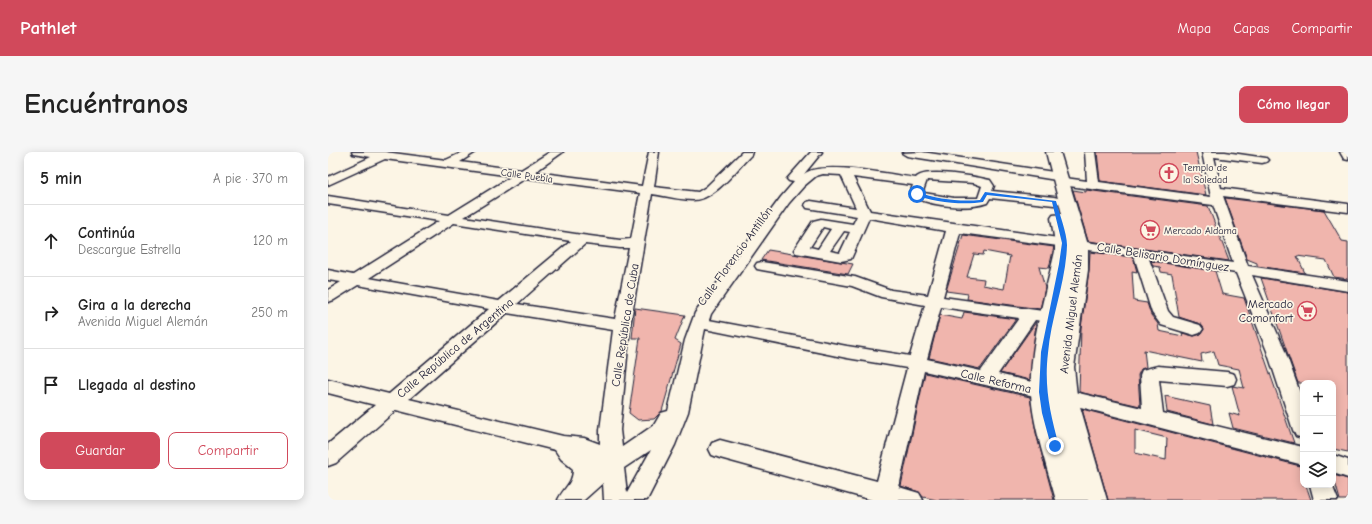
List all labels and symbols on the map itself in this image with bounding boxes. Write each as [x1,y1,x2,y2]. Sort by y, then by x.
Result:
church icon: Templo de la Soledad [1158,162,1180,184]
place label: Templo de la Soledad [1183,162,1227,186]
street label: Calle Puebla [500,166,554,186]
route start [908,185,926,203]
street label: Calle Florencio Antillón [694,204,776,308]
supermarket icon: Mercado Aldama [1139,219,1161,241]
place label: Mercado Aldama [1164,225,1237,237]
street label: Calle Belisario Domínguez [1096,240,1231,274]
street label: Avenida Miguel Alemán [1057,254,1085,374]
street label: Calle República de Cuba [608,262,642,388]
street label: Calle República de Argentina [394,295,516,401]
place label: Mercado Comonfort [1239,297,1294,325]
supermarket icon: Mercado Comonfort [1296,300,1318,322]
street label: Calle Reforma [959,366,1033,396]
route end [1046,437,1064,455]

